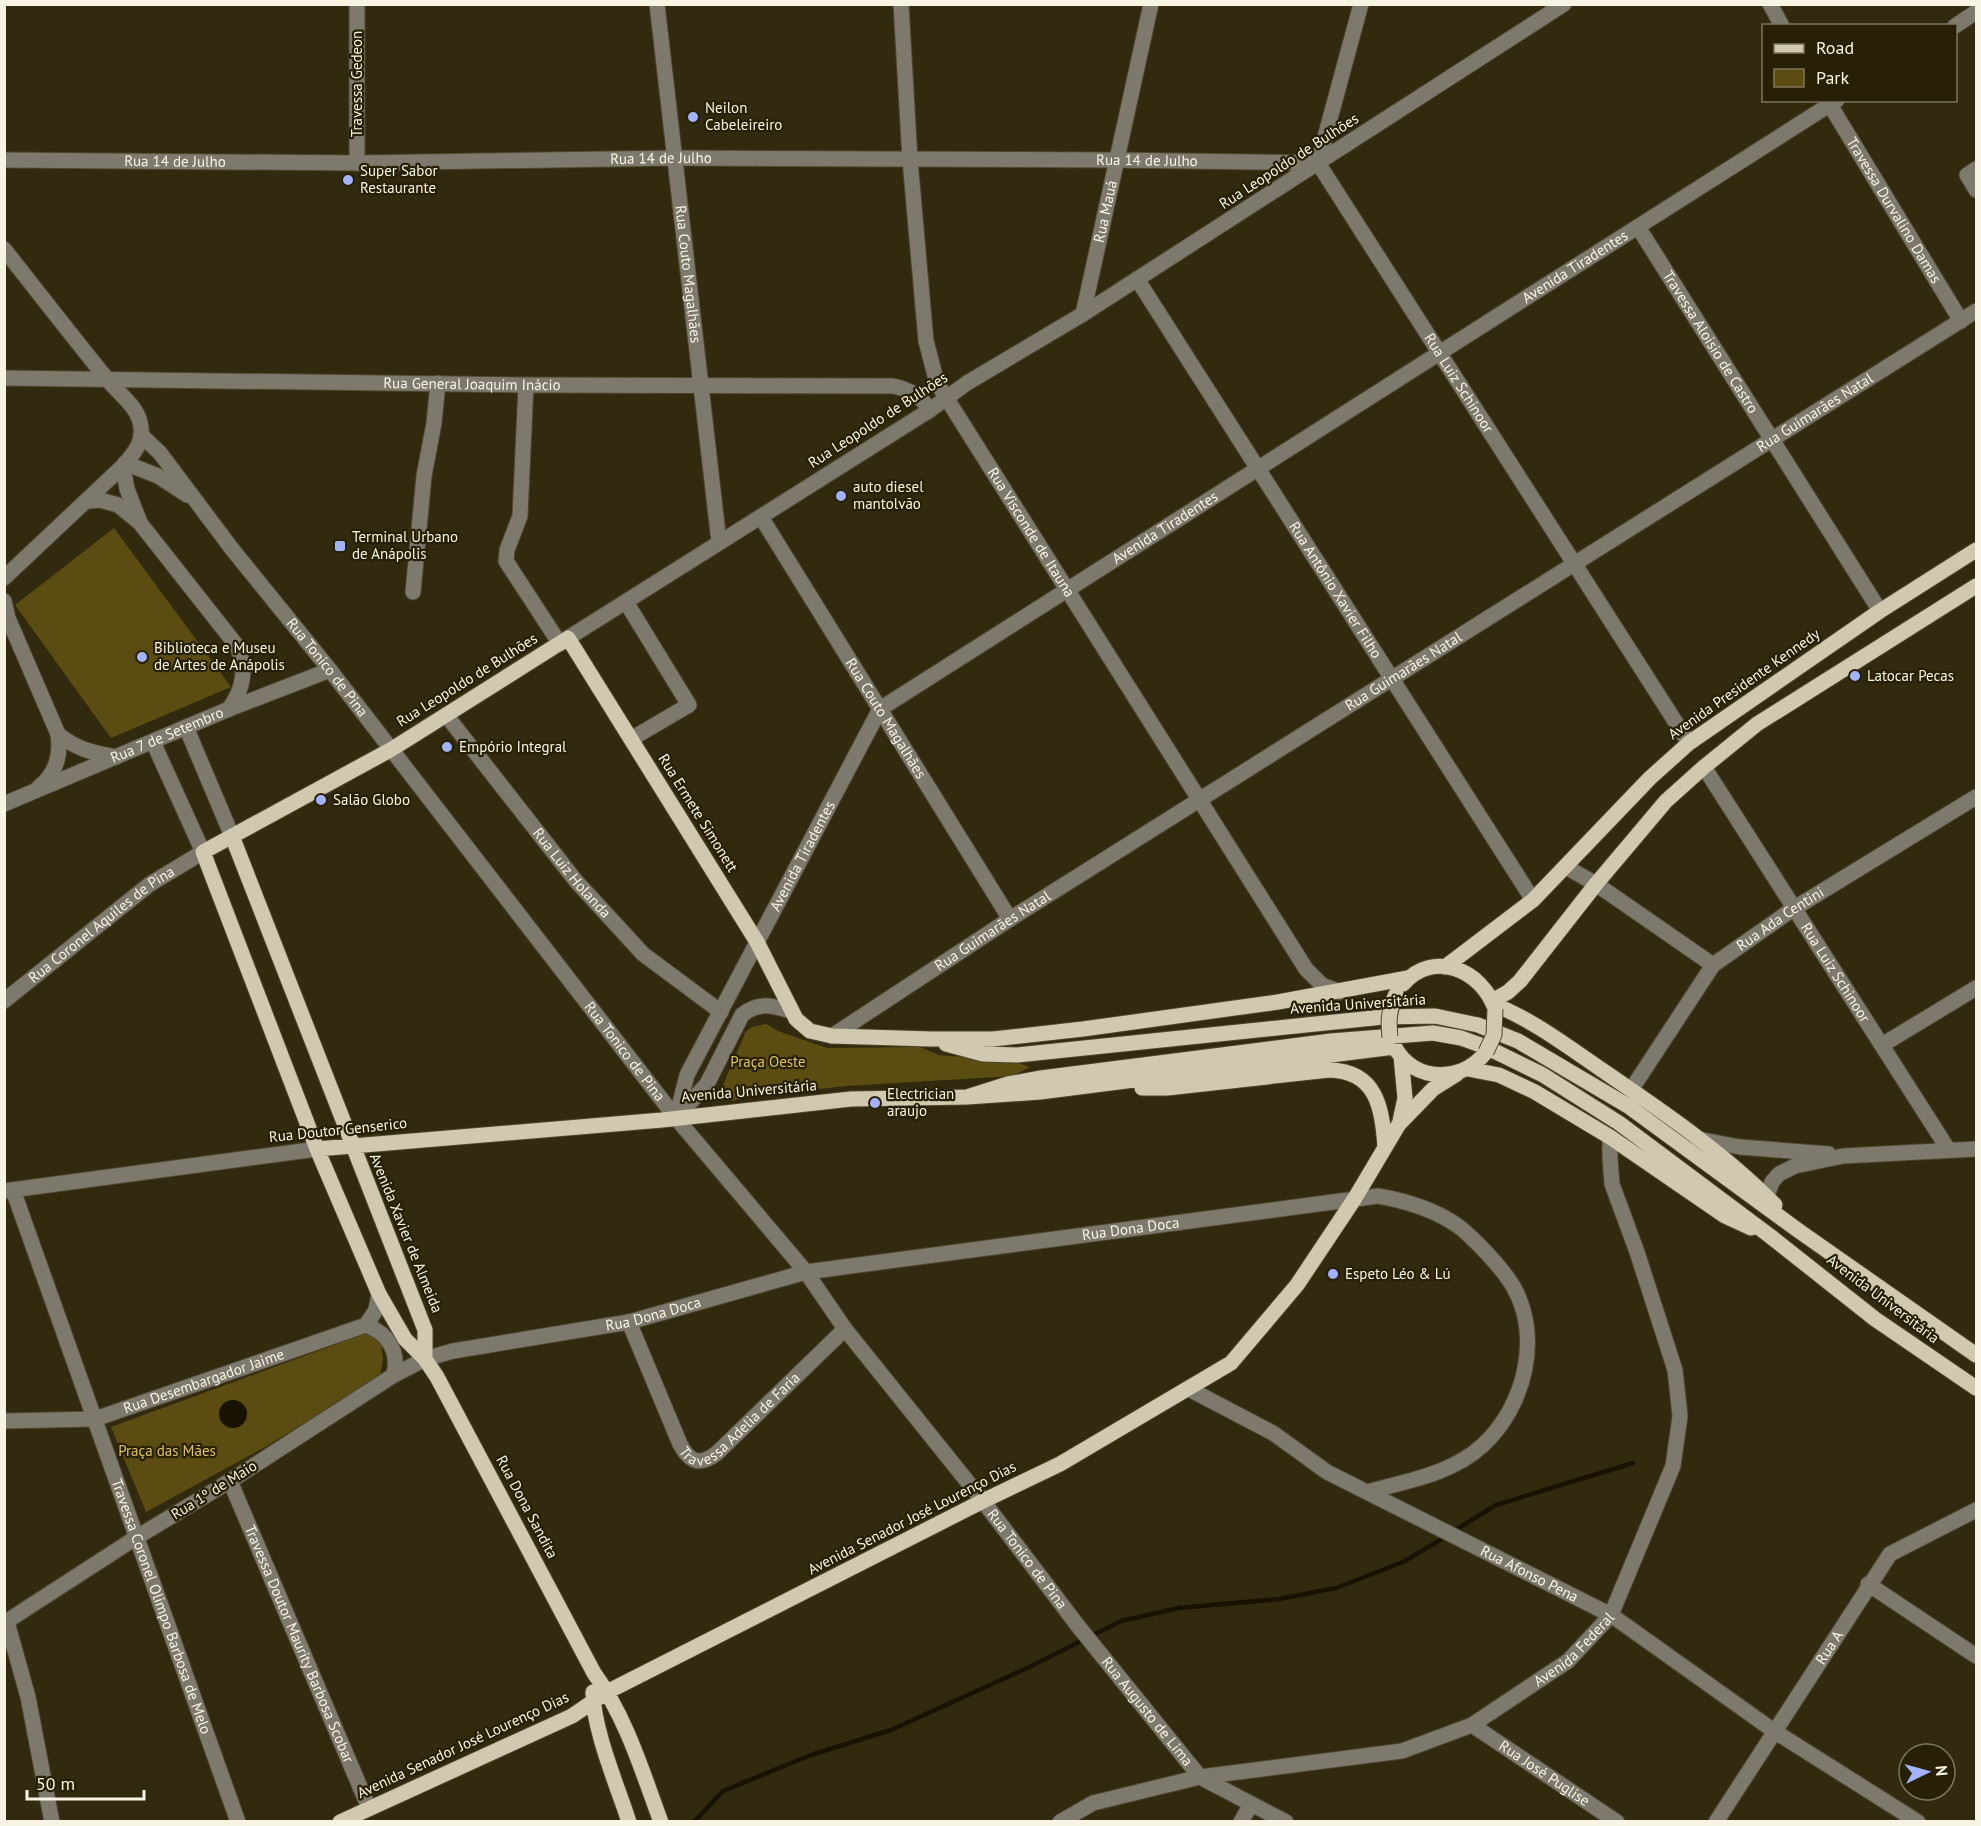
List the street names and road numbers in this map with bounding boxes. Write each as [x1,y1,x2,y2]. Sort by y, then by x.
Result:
street label: Travessa Gedeon [347,31,366,137]
street label: Rua Leopoldo de Bulhões [1215,108,1362,213]
street label: Travessa Durvalino Damas [1843,133,1946,287]
street label: Rua 14 de Julho [610,148,712,168]
street label: Rua 14 de Julho [1096,150,1198,170]
street label: Rua 14 de Julho [124,151,226,171]
street label: Rua Mauá [1089,178,1121,244]
street label: Rua Couto Magalhães [671,204,706,344]
street label: Avenida Tiradentes [1518,226,1631,307]
street label: Travessa Aloisio de Castro [1659,267,1763,417]
street label: Rua Luiz Schinoor [1420,329,1498,436]
street label: Rua Leopoldo de Bulhões [804,367,951,472]
street label: Rua Guimarães Natal [1753,368,1877,456]
street label: Rua General Joaquim Inácio [383,373,561,394]
street label: Rua Visconde de Itauna [984,464,1079,601]
street label: Avenida Tiradentes [1108,486,1221,568]
street label: Rua Antônio Xavier Filho [1285,518,1386,662]
street label: Rua Tonico de Pina [283,614,372,720]
street label: Avenida Presidente Kennedy [1664,624,1823,743]
street label: Rua Guimarães Natal [1341,627,1466,715]
street label: Rua Leopoldo de Bulhões [393,628,541,731]
street label: Rua Couto Magalhães [842,654,931,782]
street label: Rua 7 de Setembro [107,702,226,767]
street label: Rua Ermete Simonett [654,750,743,875]
street label: Avenida Tiradentes [765,797,839,914]
street label: Rua Luiz Holanda [529,824,615,922]
street label: Rua Coronel Aquiles de Pina [24,861,178,987]
street label: Rua Ada Centini [1732,882,1827,955]
street label: Rua Guimarães Natal [931,886,1054,975]
street label: Rua Luiz Schinoor [1797,919,1875,1026]
street label: Avenida Universitária [1290,989,1426,1018]
street label: Rua Tonico de Pina [581,998,670,1105]
street label: Avenida Universitária [680,1075,817,1106]
street label: Rua Doutor Genserico [268,1113,408,1146]
street label: Avenida Xavier de Almeida [366,1150,447,1315]
street label: Rua Dona Doca [1081,1213,1180,1244]
street label: Avenida Universitária [1823,1250,1943,1347]
street label: Rua Dona Doca [604,1292,703,1335]
street label: Rua Desembargador Jaime [121,1344,286,1418]
street label: Travessa Adelia de Faria [675,1368,804,1470]
street label: Rua Dona Sandita [492,1452,563,1562]
street label: Rua 1º de Maio [167,1456,260,1523]
street label: Avenida Senador José Lourenço Dias [804,1457,1019,1579]
street label: Travessa Coronel Olimpo Barbosa de Melo [108,1476,216,1736]
street label: Rua Tonico de Pina [983,1505,1072,1613]
street label: Travessa Doutor Maurity Barbosa Scobar [241,1522,359,1766]
street label: Rua Afonso Pena [1477,1541,1582,1606]
street label: Avenida Federal [1530,1607,1618,1690]
street label: Rua A [1811,1627,1847,1668]
street label: Rua Augusto de Lima [1098,1653,1197,1770]
street label: Avenida Senador José Lourenço Dias [354,1687,572,1802]
street label: Rua José Puglise [1496,1736,1594,1810]

